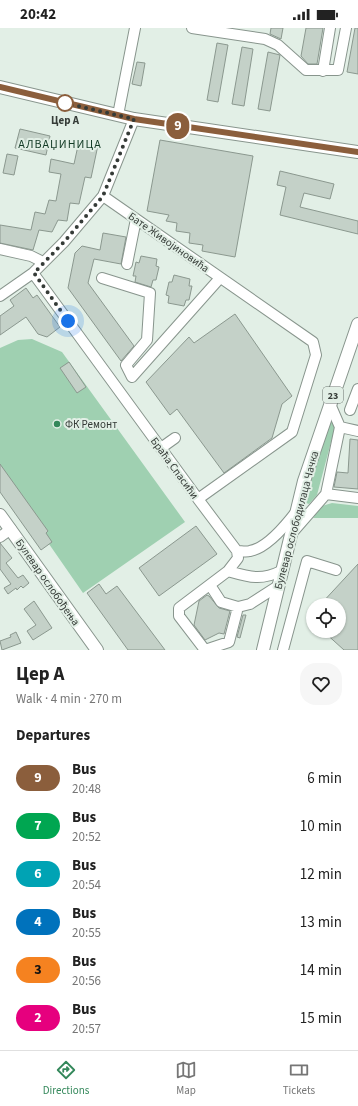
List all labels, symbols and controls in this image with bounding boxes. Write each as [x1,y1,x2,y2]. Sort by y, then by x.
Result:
text: 20:42 [20,4,56,25]
marker: Цер А [56,94,74,112]
place label: Цер А [51,113,80,128]
line badge: 9 [165,113,191,139]
text: 9 [174,116,182,136]
district label: АЛВАЏИНИЦА [18,136,102,153]
street label: Бате Живојиновића [125,209,212,276]
your location [58,311,78,331]
road number: 23 [323,387,343,403]
place label: ФК Ремонт [65,417,117,432]
marker: ФК Ремонт [52,419,62,429]
street label: Браћа Спасићи [147,434,202,502]
street label: Булевар ослободилаца Чачка [271,449,322,591]
street label: Булевар ослобођења [12,536,83,629]
map controls [306,598,346,638]
button: locate [306,598,346,638]
text: Цер А [16,661,64,688]
button: heart [300,663,342,705]
text: Walk · 4 min · 270 m [16,690,122,708]
text: Departures [16,725,90,746]
text: Bus [72,759,96,780]
text: 9 [34,768,42,788]
text: 6 min [307,768,342,789]
text: 20:48 [72,780,101,798]
text: Bus [72,807,96,828]
text: 7 [34,816,42,836]
text: 10 min [300,816,342,837]
text: 20:52 [72,828,101,846]
text: Bus [72,855,96,876]
text: 6 [34,864,42,884]
text: 12 min [300,864,342,885]
text: 20:54 [72,876,101,894]
text: Bus [72,903,96,924]
text: 4 [34,912,42,932]
text: 13 min [300,912,342,933]
text: 20:55 [72,924,101,942]
text: Bus [72,951,96,972]
text: 3 [34,960,42,980]
text: 14 min [300,960,342,981]
text: 20:56 [72,972,101,990]
text: Bus [72,999,96,1020]
text: 2 [34,1008,42,1028]
text: 15 min [300,1008,342,1029]
text: 20:57 [72,1020,101,1038]
tab: Directions [43,1059,89,1098]
tab: Map [175,1059,197,1098]
tab: Tickets [283,1059,315,1098]

